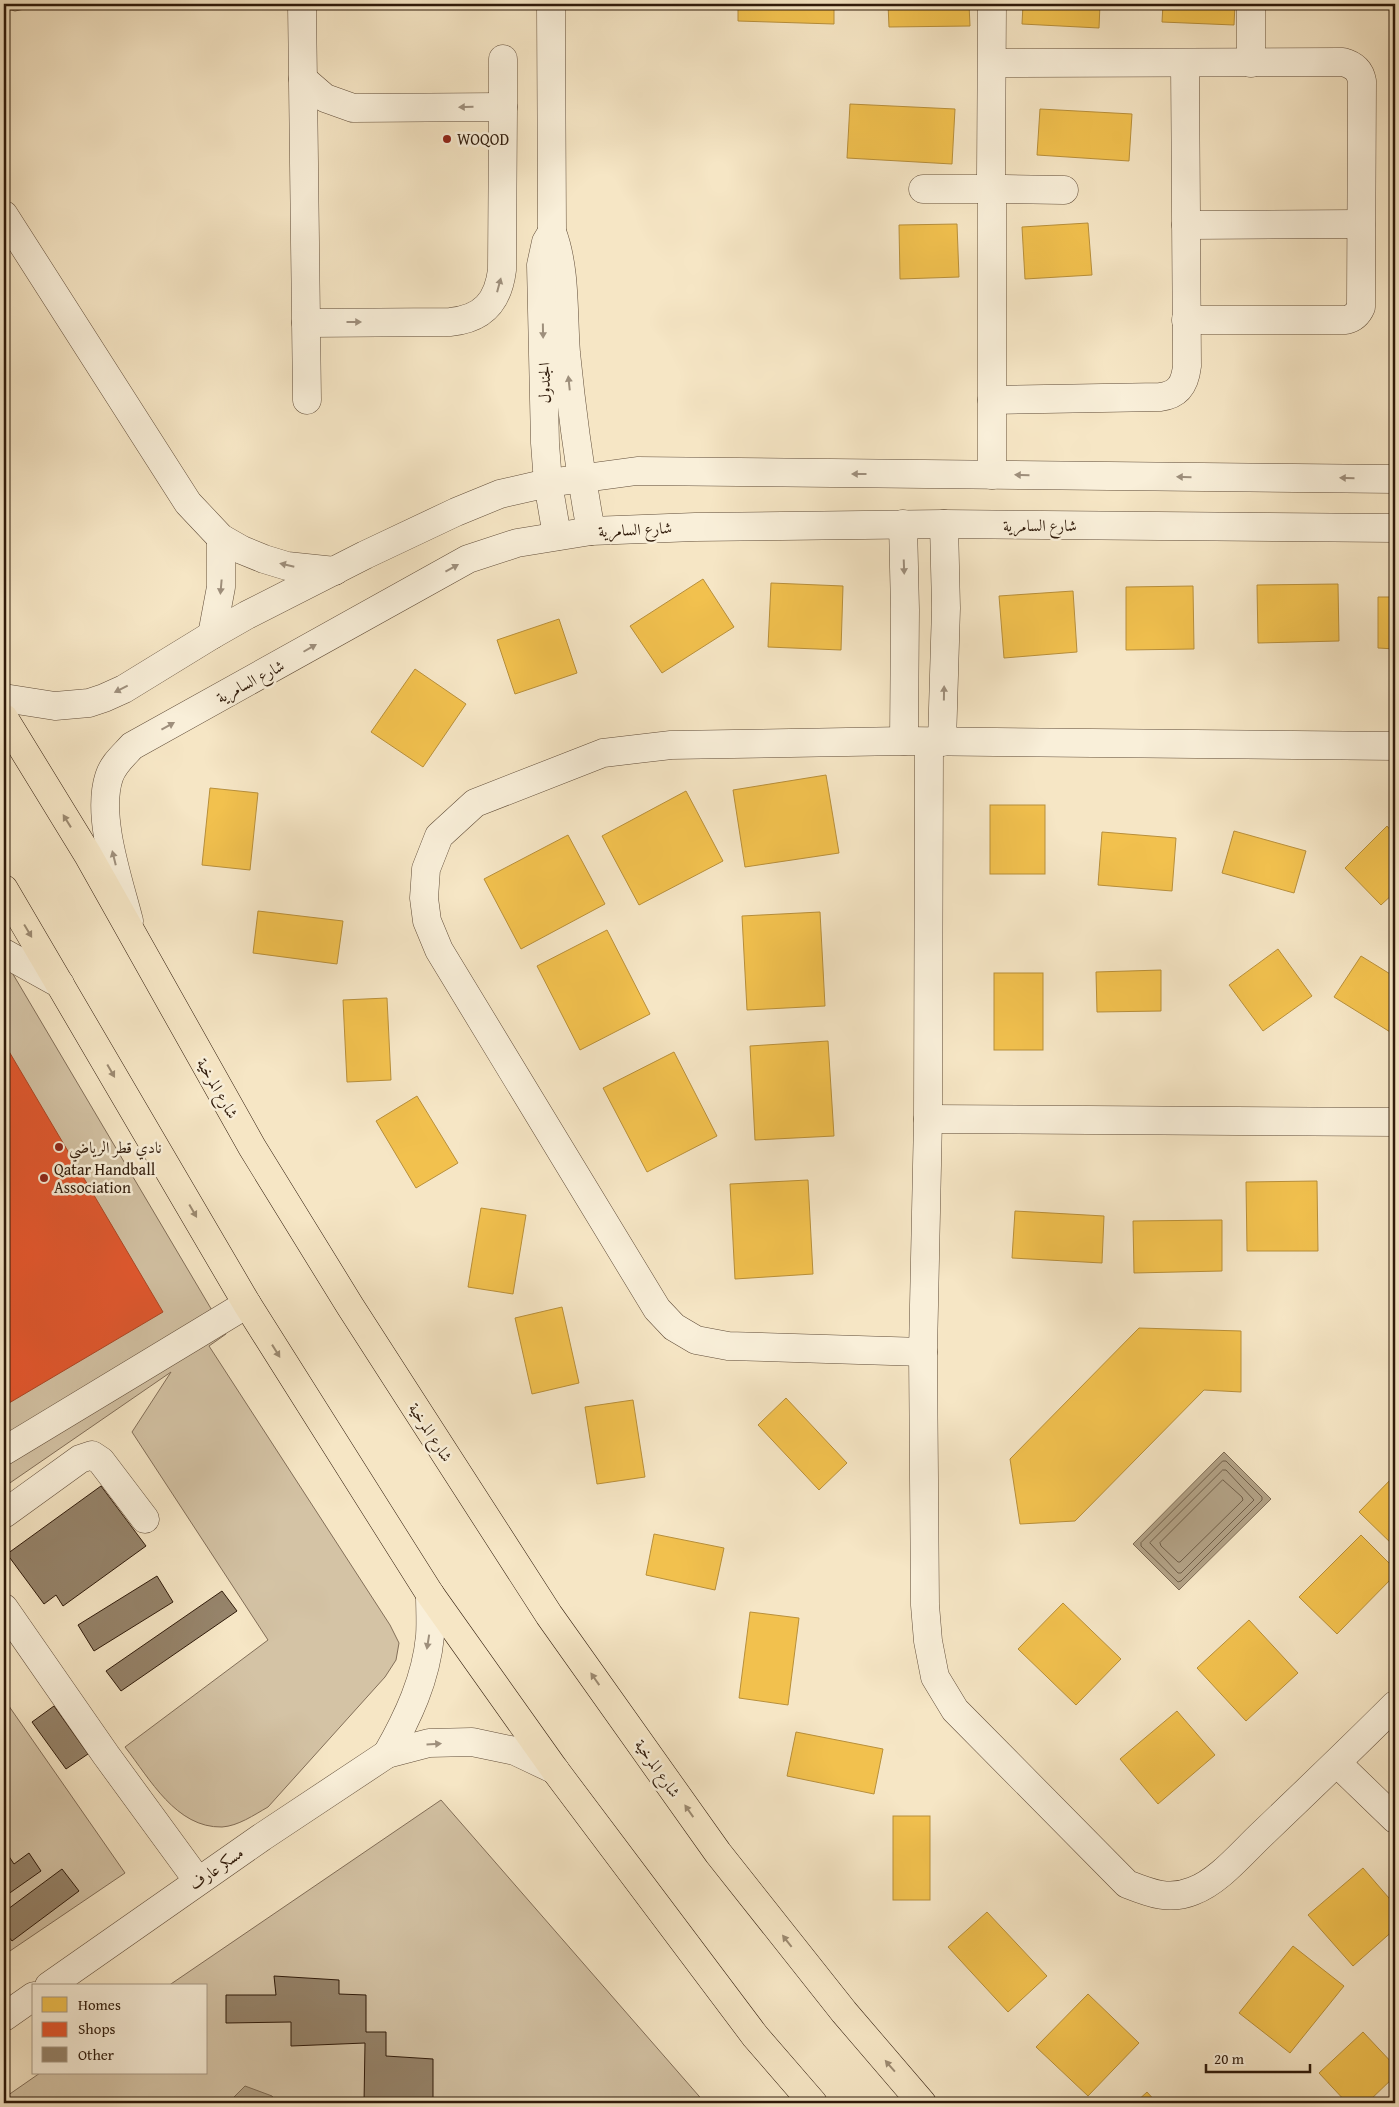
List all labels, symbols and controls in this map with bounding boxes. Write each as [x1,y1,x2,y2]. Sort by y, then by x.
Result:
one-way arrow [457,104,473,112]
place label: WOQOD [457,127,509,151]
marker: WOQOD [441,133,453,145]
one-way arrow [495,277,503,292]
one-way arrow [347,318,363,326]
one-way arrow [539,323,547,339]
street label: الجندول [532,362,556,404]
one-way arrow [565,375,573,391]
one-way arrow [851,470,867,478]
one-way arrow [1013,471,1029,479]
one-way arrow [1176,472,1192,480]
one-way arrow [1338,474,1354,482]
street label: شارع السامرية [1003,513,1077,539]
street label: شارع السامرية [597,515,673,545]
one-way arrow [900,559,908,575]
one-way arrow [279,561,294,569]
one-way arrow [445,564,459,573]
one-way arrow [216,579,224,595]
one-way arrow [303,644,318,652]
street label: شارع السامرية [212,653,289,711]
one-way arrow [114,685,128,693]
one-way arrow [940,685,948,701]
one-way arrow [160,722,175,730]
one-way arrow [62,814,71,827]
one-way arrow [110,851,118,866]
one-way arrow [24,924,33,937]
street label: شارع المرخية [189,1053,245,1124]
one-way arrow [106,1065,115,1078]
place label: نادي قطر الرياضي [69,1135,162,1163]
marker: نادي قطر الرياضي [53,1141,65,1153]
place label: Qatar Handball Association [54,1157,156,1199]
marker: Qatar Handball Association [38,1172,50,1184]
one-way arrow [188,1205,197,1218]
one-way arrow [272,1344,281,1357]
street label: شارع المرخية [401,1398,459,1467]
one-way arrow [424,1635,432,1651]
one-way arrow [590,1672,600,1686]
street label: شارع المرخية [627,1734,687,1803]
one-way arrow [426,1739,442,1747]
one-way arrow [684,1804,694,1818]
street label: مسكر عارف [184,1841,248,1895]
one-way arrow [782,1934,793,1947]
legend [32,1984,208,2074]
text: Homes [78,1994,121,2015]
text: Shops [78,2018,115,2039]
scale bar [1206,2042,1310,2074]
text: Other [78,2044,114,2065]
text: 20 m [1214,2048,1245,2069]
one-way arrow [884,2061,896,2073]

